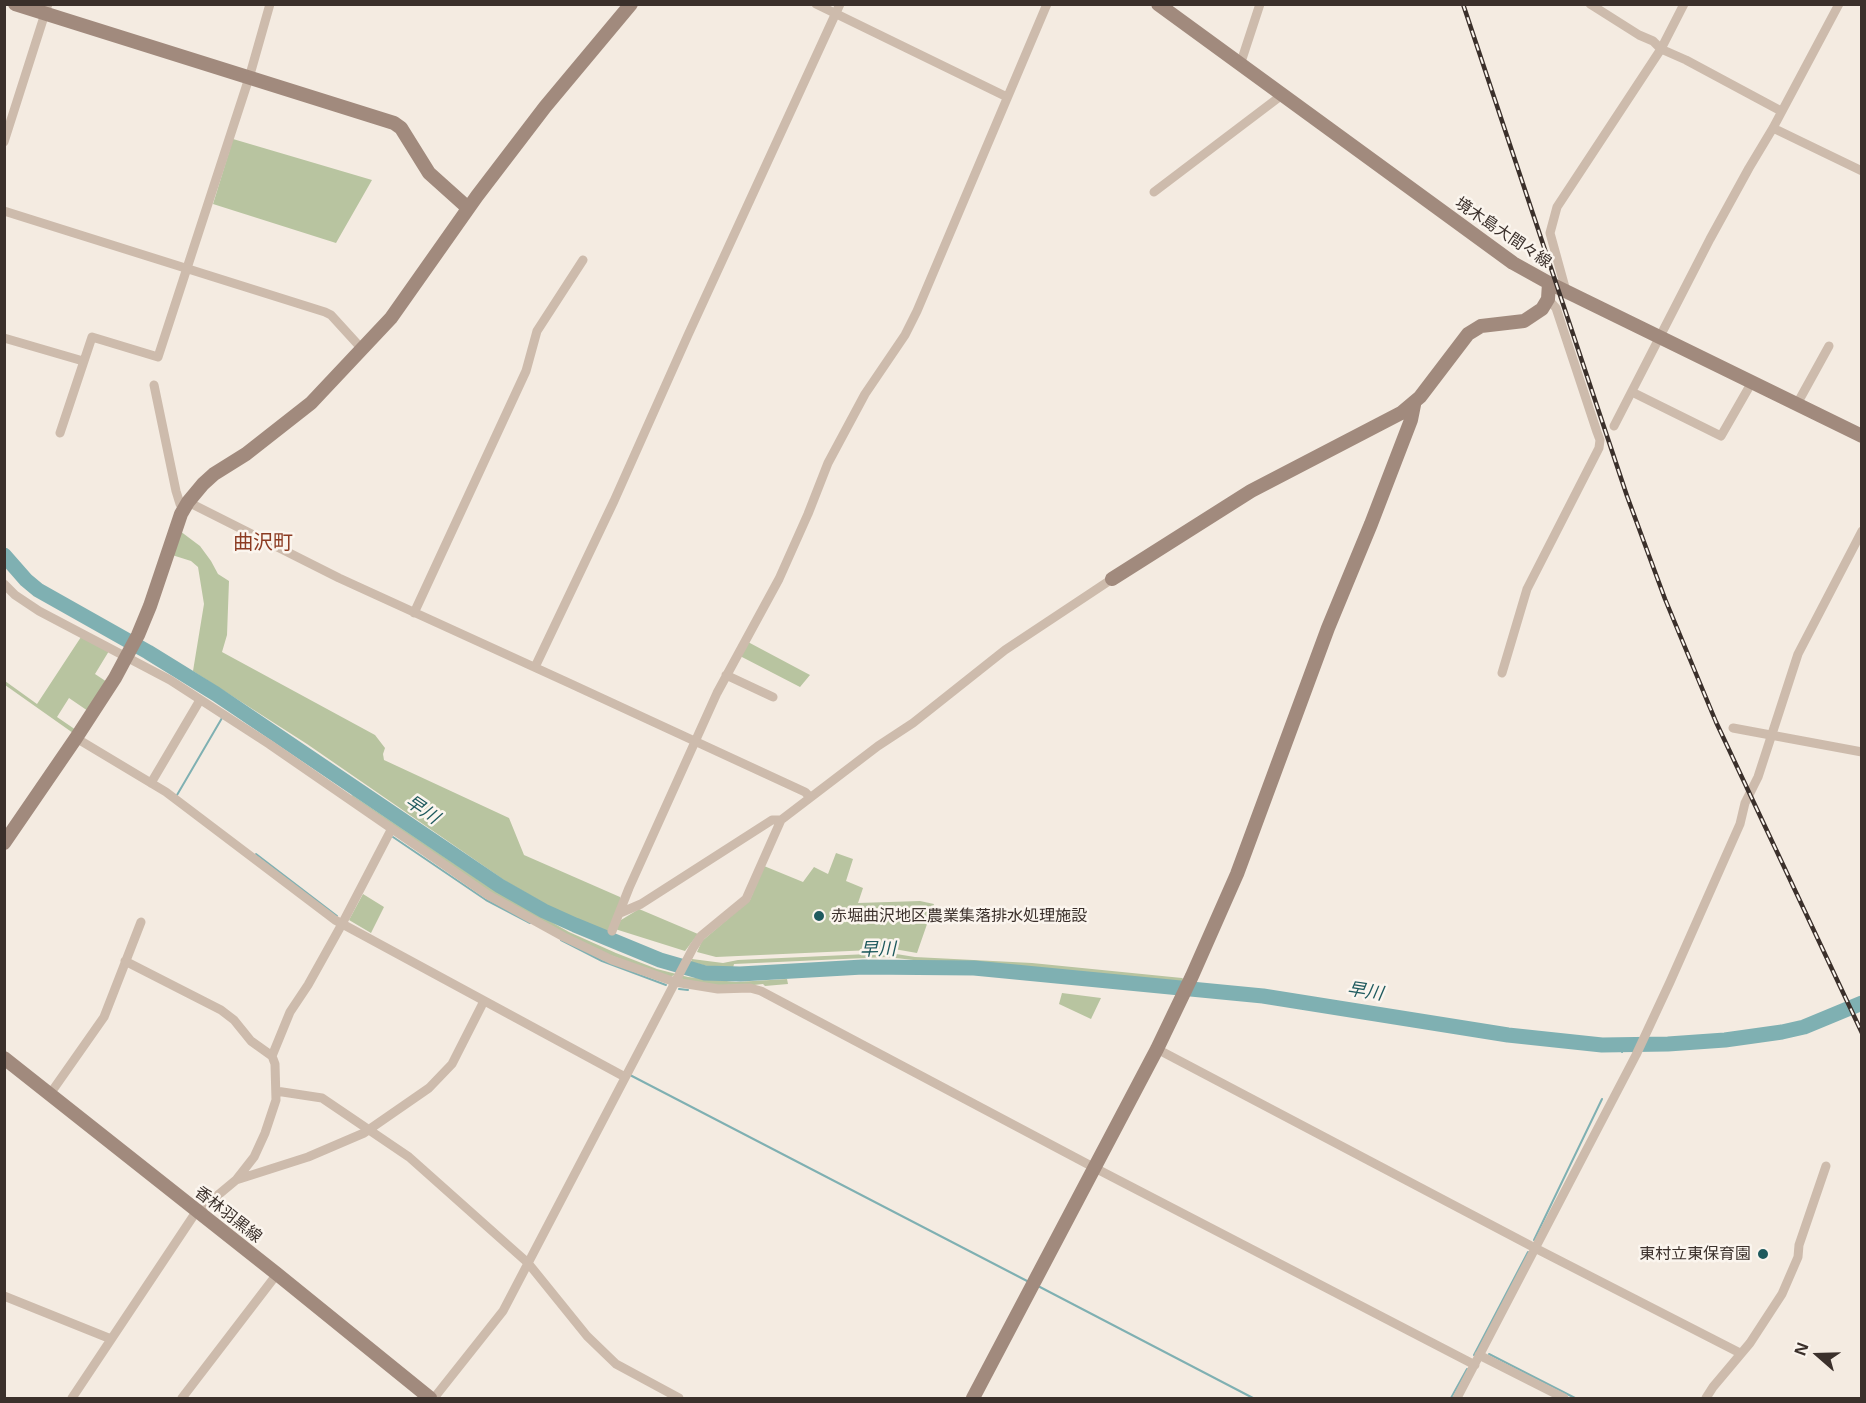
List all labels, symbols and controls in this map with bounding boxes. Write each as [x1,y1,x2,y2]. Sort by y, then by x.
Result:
street label: 境木島大間々線 [1451,194,1555,272]
district label: 曲沢町 [233,531,293,555]
water label: 早川 [401,791,443,829]
place label: 赤堀曲沢地区農業集落排水処理施設 [831,906,1087,926]
marker: 赤堀曲沢地区農業集落排水処理施設 [812,909,826,923]
water label: 早川 [860,939,896,961]
water label: 早川 [1346,979,1384,1005]
street label: 香林羽黒線 [191,1183,265,1247]
place label: 東村立東保育園 [1639,1244,1751,1264]
marker: 東村立東保育園 [1756,1247,1770,1261]
north arrow [1788,1325,1848,1385]
text: N [1789,1339,1814,1359]

